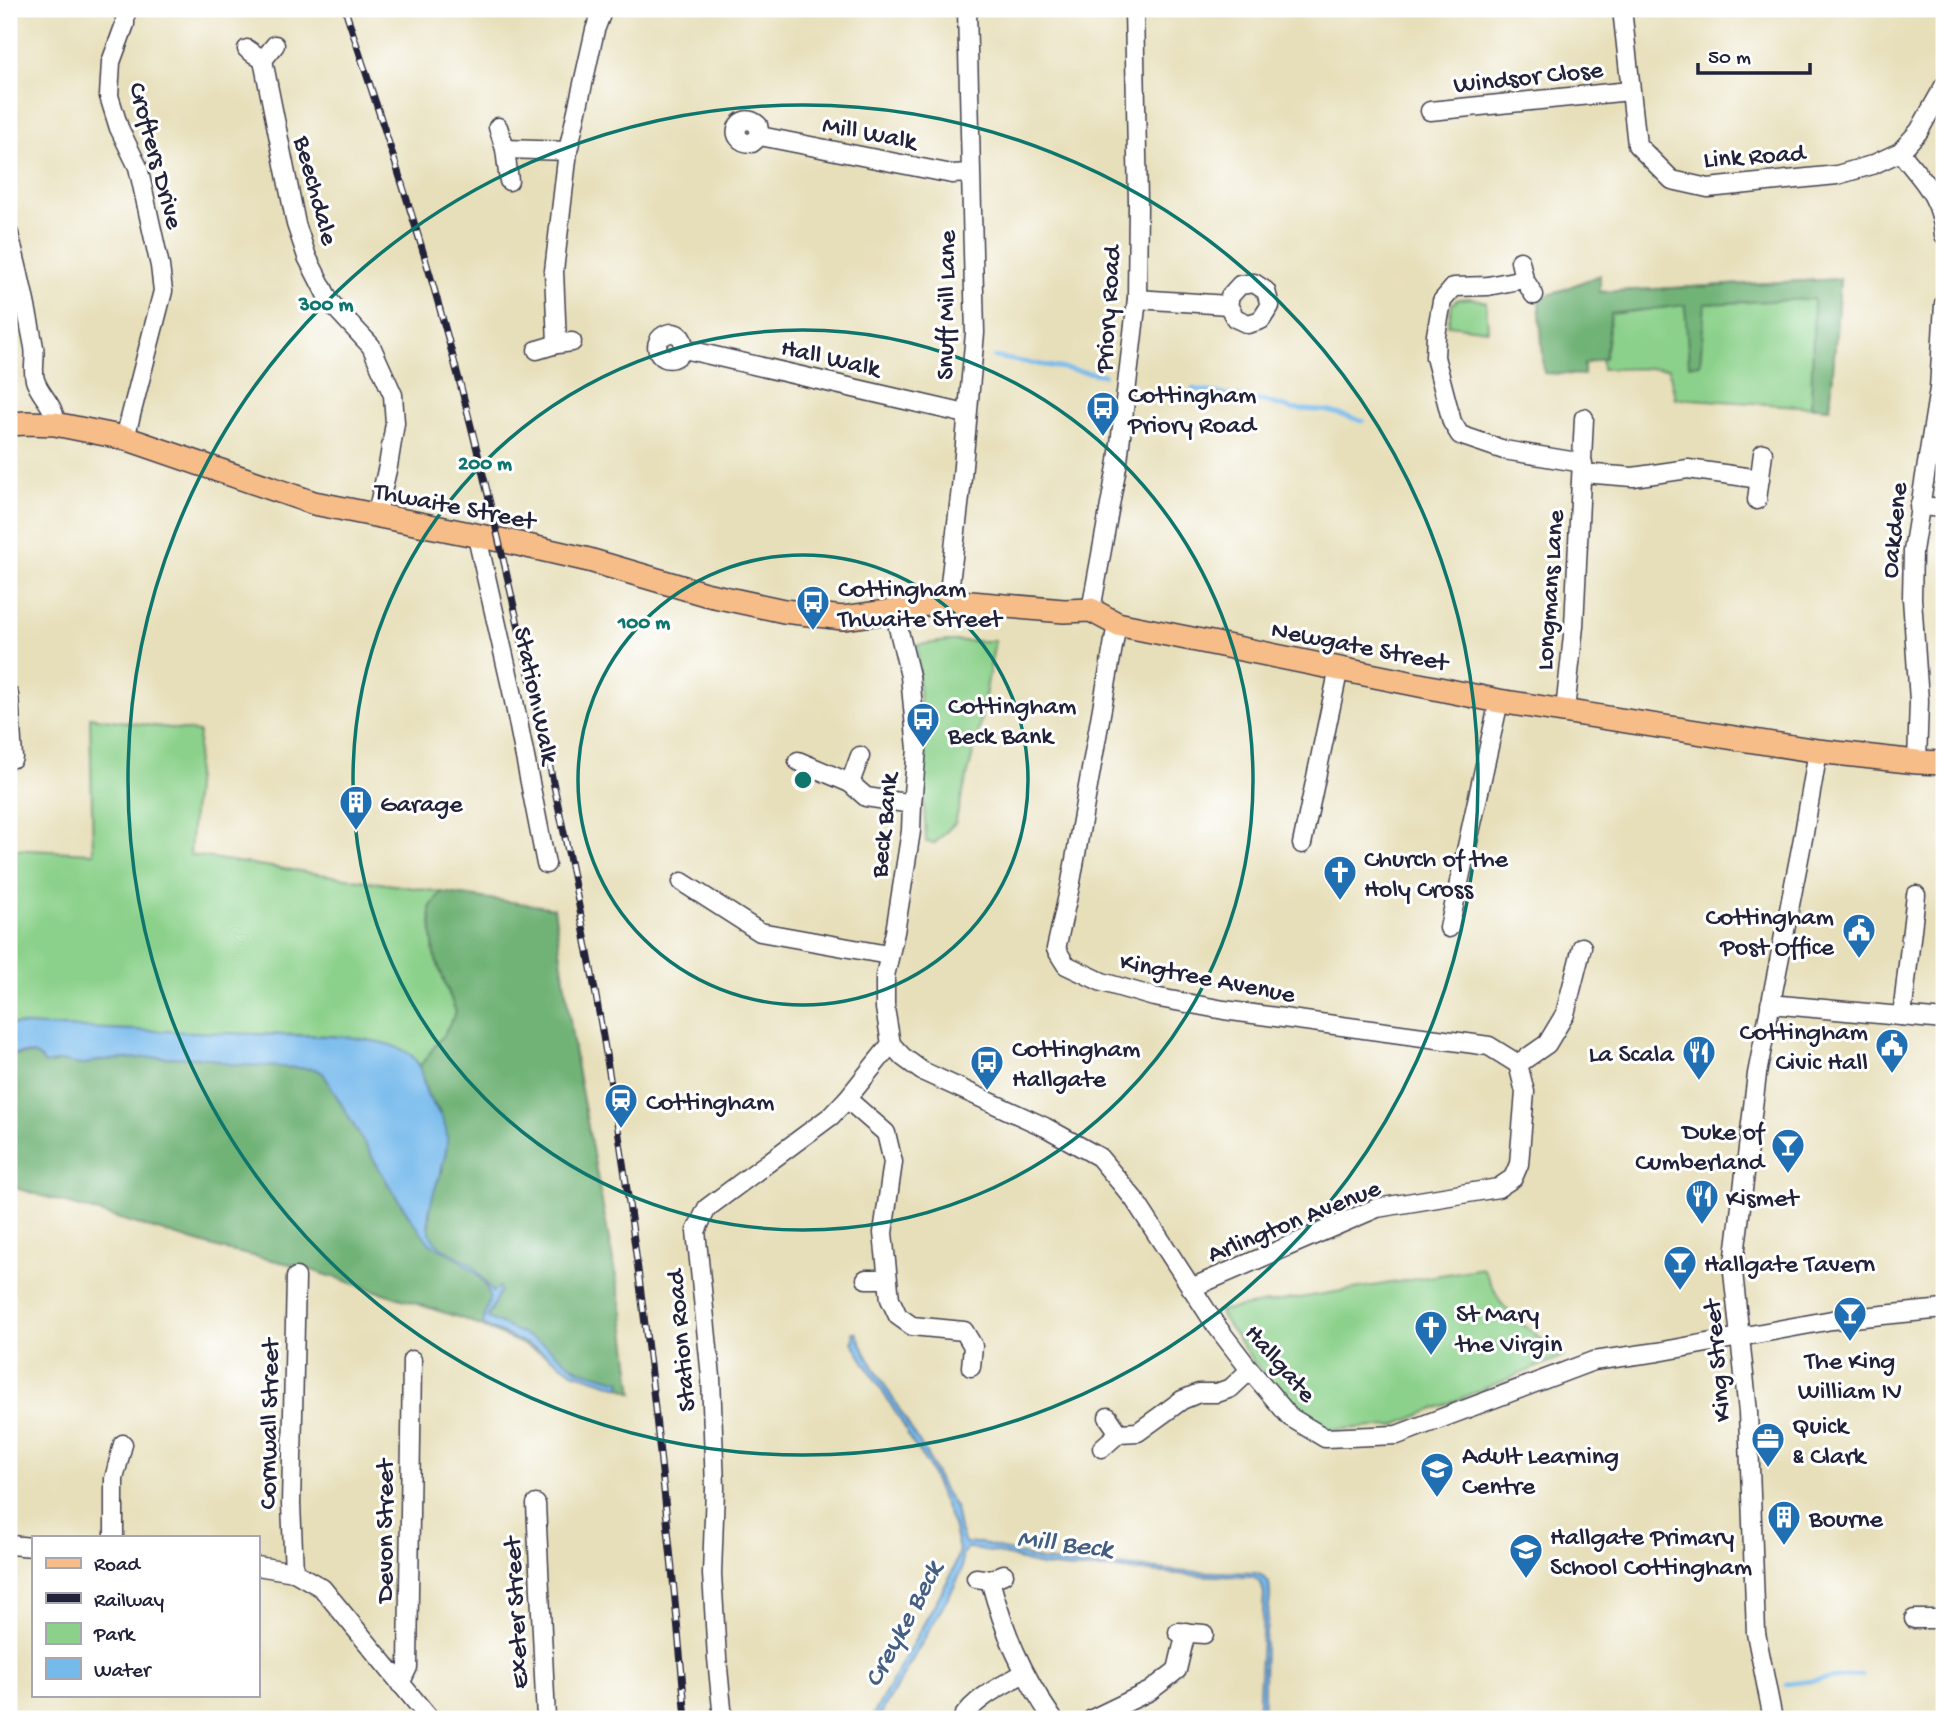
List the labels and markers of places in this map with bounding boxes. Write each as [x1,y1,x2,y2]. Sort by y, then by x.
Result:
place label: Cottingham Priory Road [1127,382,1257,443]
bus stop icon: Cottingham Priory Road [1084,389,1122,438]
place label: Cottingham Thwaite Street [836,576,1004,637]
bus stop icon: Cottingham Thwaite Street [794,583,832,632]
place label: Cottingham Beck Bank [947,693,1076,754]
bus stop icon: Cottingham Beck Bank [904,700,942,749]
centre of rings [791,768,815,792]
building icon: Garage [337,783,375,832]
place label: Garage [380,791,463,822]
place label: Church of the Holy Cross [1364,846,1509,907]
church icon: Church of the Holy Cross [1321,853,1359,902]
place label: Cottingham Post Office [1706,904,1835,965]
public building icon: Cottingham Post Office [1840,911,1878,960]
place label: Cottingham Civic Hall [1740,1019,1868,1080]
public building icon: Cottingham Civic Hall [1873,1026,1911,1075]
restaurant icon: La Scala [1680,1033,1718,1082]
place label: Cottingham Hallgate [1012,1036,1140,1097]
place label: La Scala [1588,1041,1676,1072]
bus stop icon: Cottingham Hallgate [968,1043,1006,1092]
station icon: Cottingham [602,1081,640,1130]
place label: Cottingham [646,1089,774,1120]
place label: Duke of Cumberland [1635,1119,1766,1180]
bar icon: Duke of Cumberland [1769,1126,1807,1175]
restaurant icon: Kismet [1683,1177,1721,1226]
place label: Kismet [1726,1185,1800,1216]
bar icon: Hallgate Tavern [1661,1243,1699,1292]
place label: Hallgate Tavern [1704,1251,1876,1282]
bar icon: The King William IV [1831,1294,1869,1343]
place label: St Mary the Virgin [1454,1301,1563,1362]
church icon: St Mary the Virgin [1412,1308,1450,1357]
place label: The King William IV [1798,1348,1902,1409]
place label: Quick & Clark [1792,1413,1868,1474]
office icon: Quick & Clark [1749,1420,1787,1469]
place label: Adult Learning Centre [1462,1443,1619,1504]
school or university icon: Adult Learning Centre [1418,1450,1456,1499]
building icon: Bourne [1765,1498,1803,1547]
place label: Bourne [1808,1506,1884,1537]
place label: Hallgate Primary School Cottingham [1550,1524,1752,1585]
school or university icon: Hallgate Primary School Cottingham [1507,1531,1545,1580]

